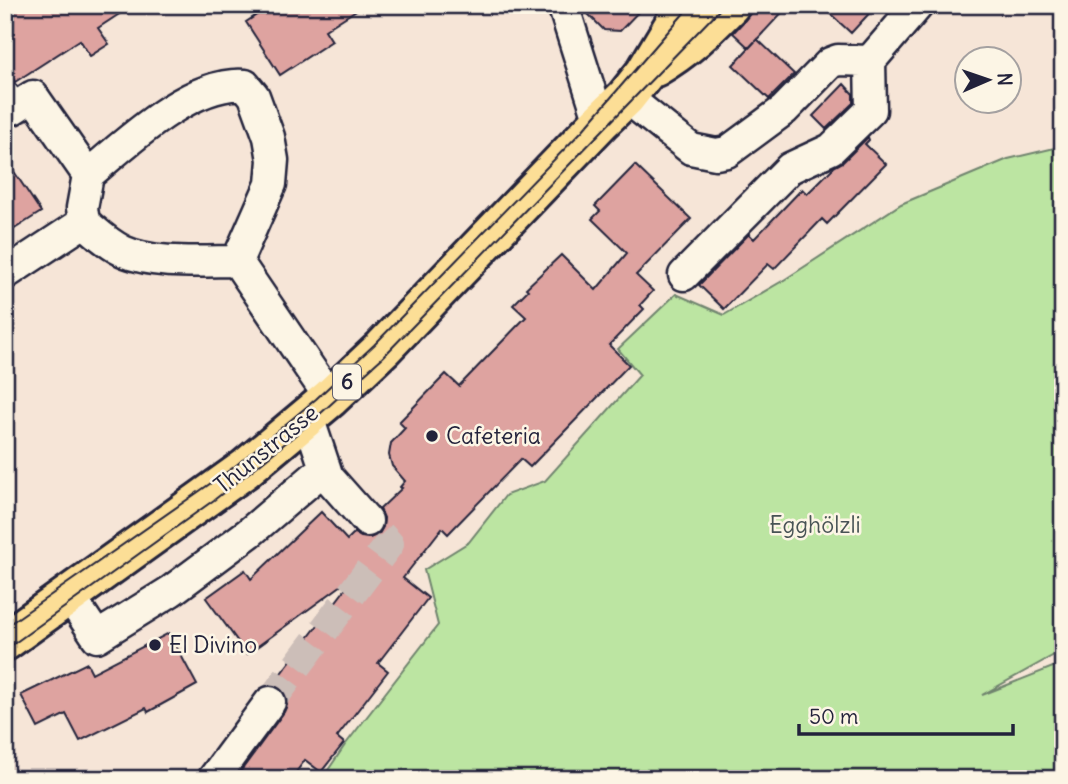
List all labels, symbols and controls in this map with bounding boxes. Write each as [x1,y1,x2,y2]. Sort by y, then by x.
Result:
north arrow [953,46,1023,116]
text: N [993,72,1017,86]
road number: 6 [333,364,361,400]
street label: Thunstrasse [208,398,324,499]
place label: Cafeteria [446,421,541,450]
marker: Cafeteria [424,428,440,444]
park label: Egghölzli [769,510,861,539]
place label: El Divino [169,630,257,659]
marker: El Divino [147,637,163,653]
scale bar [799,693,1012,737]
text: 50 m [809,703,858,730]

